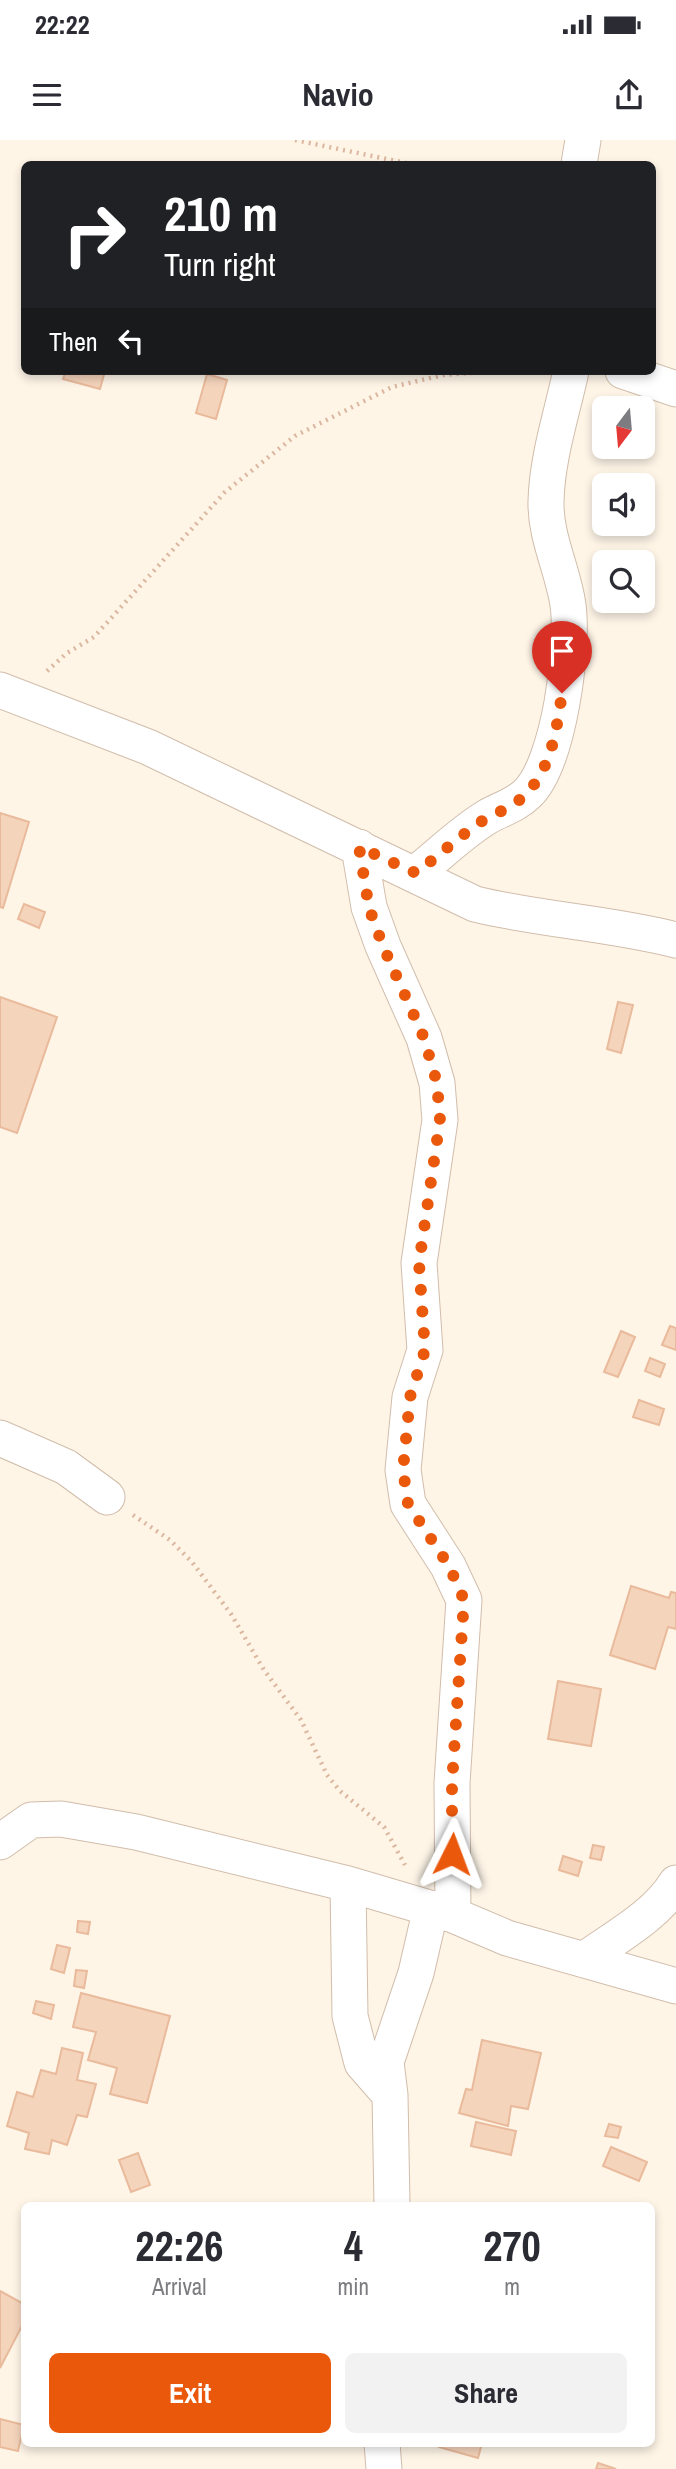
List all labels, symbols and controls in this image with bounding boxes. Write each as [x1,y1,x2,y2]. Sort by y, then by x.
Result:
text: 22:22 [35,7,90,42]
text: Navio [302,73,374,116]
icon: menu [28,76,66,114]
icon: share [610,76,648,114]
text: 210 m [164,180,278,246]
icon: right [49,189,140,280]
text: Turn right [164,243,276,286]
icon: left [112,322,150,360]
text: Then [49,324,98,359]
north arrow [592,396,654,458]
map controls [592,396,655,613]
button: sound [592,473,655,536]
button: search [592,550,655,613]
pin [532,621,592,693]
icon: arrive [543,632,581,670]
position arrow [415,1817,489,1891]
text: 22:26 [135,2218,223,2274]
text: 4 [344,2218,363,2274]
text: 270 [483,2218,541,2274]
text: Arrival [152,2271,207,2302]
text: min [338,2271,369,2302]
text: m [504,2271,520,2302]
button: Exit [49,2353,331,2433]
button: Share [345,2353,627,2433]

